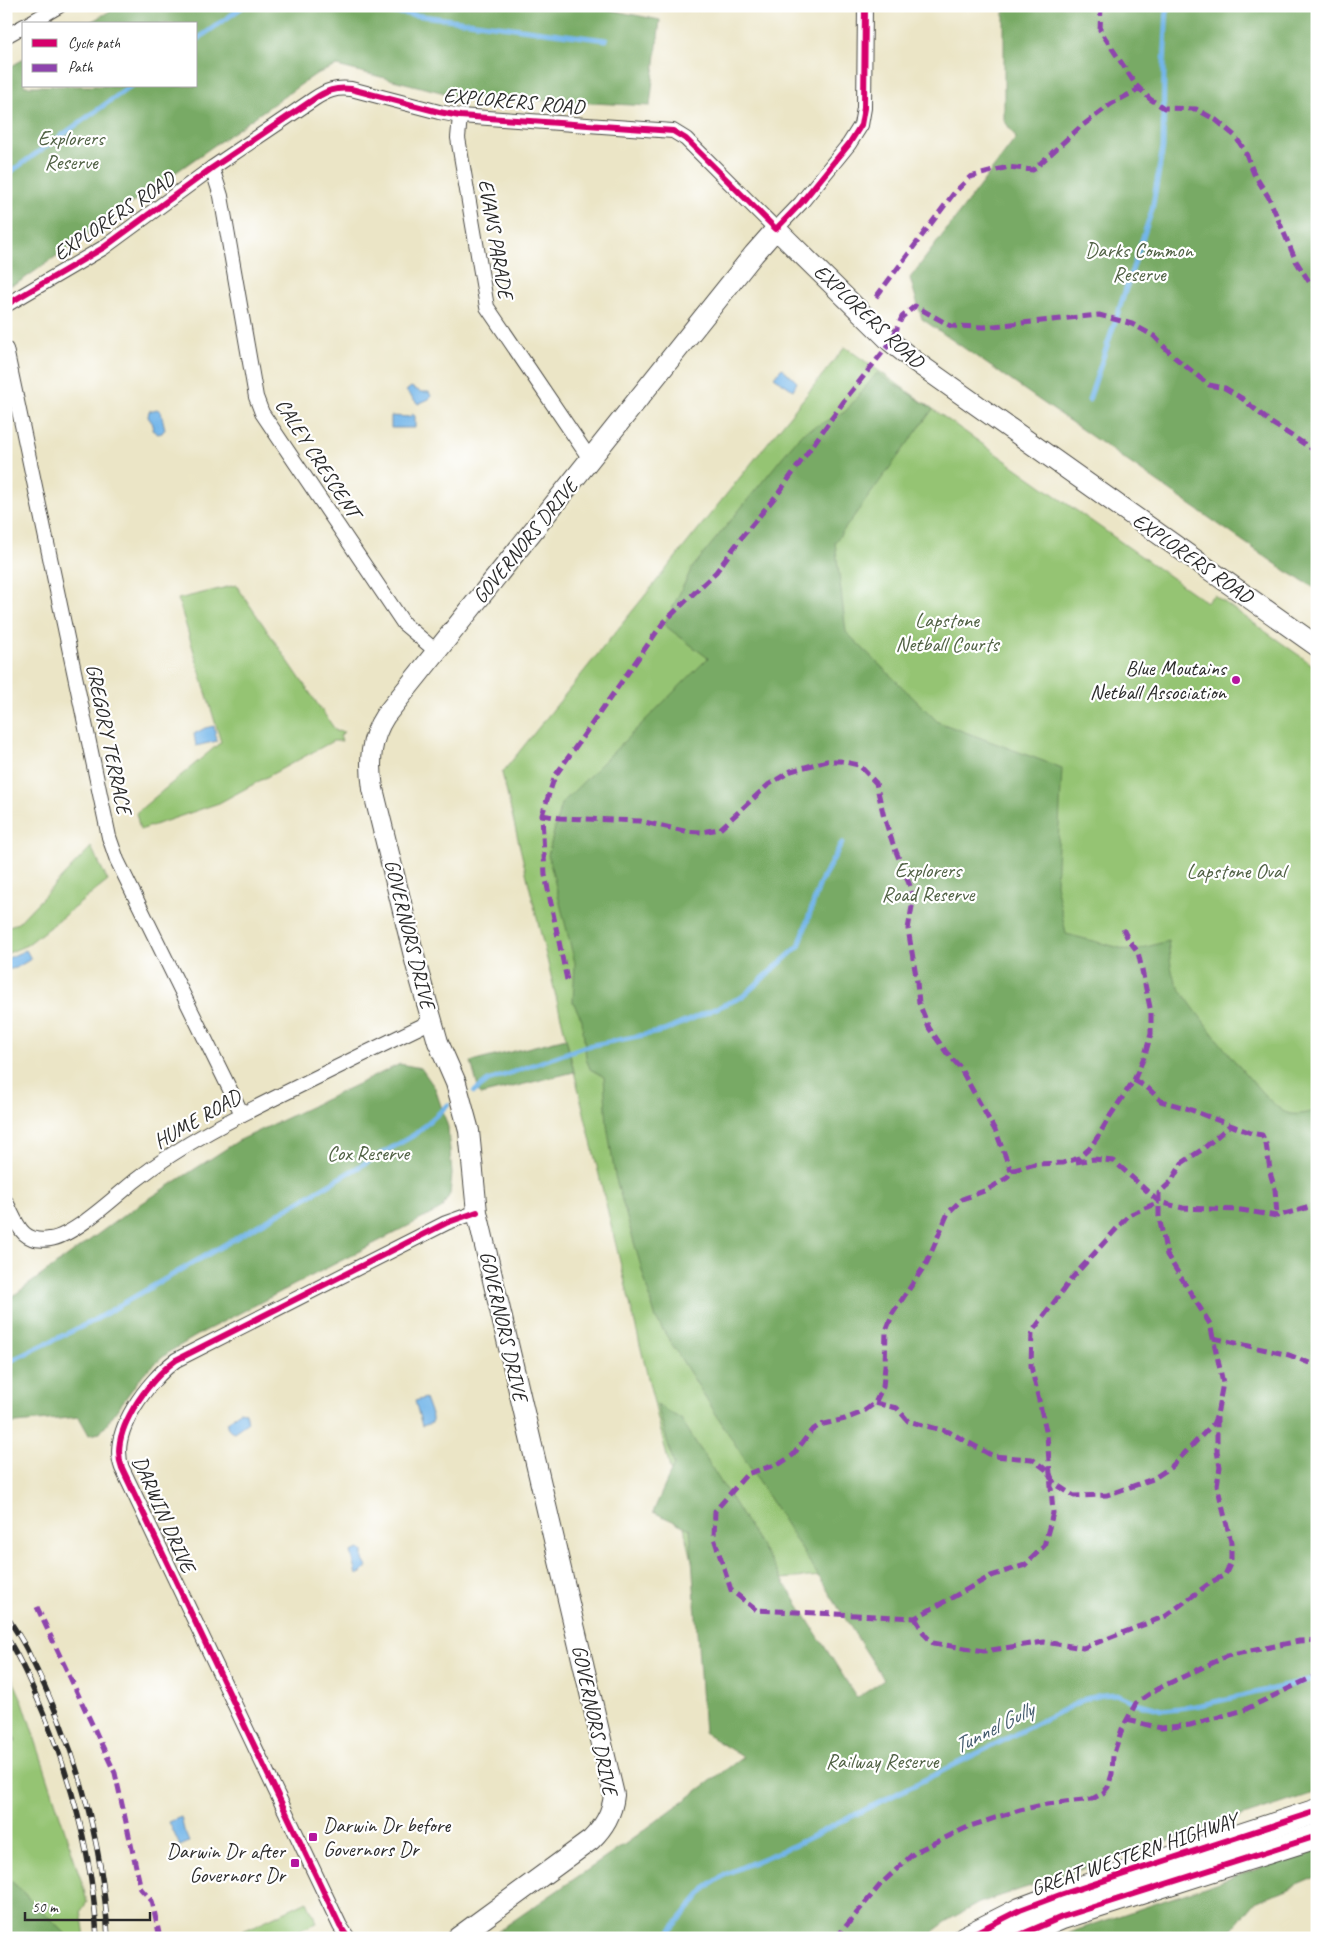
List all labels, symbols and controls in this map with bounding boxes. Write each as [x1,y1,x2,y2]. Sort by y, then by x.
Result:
legend [22,22,198,88]
text: Cycle path [68,34,120,53]
text: Path [68,58,94,77]
street label: EXPLORERS ROAD [443,82,587,120]
park label: Explorers Reserve [38,125,106,175]
street label: EXPLORERS ROAD [48,165,181,266]
street label: EVANS PARADE [473,177,520,303]
park label: Darks Common Reserve [1085,237,1194,287]
street label: EXPLORERS ROAD [809,258,931,375]
street label: CALEY CRESCENT [270,393,369,527]
street label: GOVERNORS DRIVE [467,471,585,609]
street label: EXPLORERS ROAD [1128,507,1260,610]
park label: Lapstone Netball Courts [895,607,1000,657]
place label: Blue Moutains Netball Association [1090,655,1228,705]
street label: GREGORY TERRACE [80,661,138,819]
marker: Blue Moutains Netball Association [1230,674,1242,686]
street label: GOVERNORS DRIVE [379,857,442,1014]
park label: Explorers Road Reserve [882,857,976,907]
park label: Lapstone Oval [1186,858,1289,884]
street label: HUME ROAD [149,1083,247,1154]
park label: Cox Reserve [327,1140,411,1166]
street label: GOVERNORS DRIVE [474,1249,534,1406]
street label: DARWIN DRIVE [127,1452,202,1579]
street label: GOVERNORS DRIVE [566,1642,624,1800]
water label: Tunnel Gully [949,1694,1041,1760]
park label: Railway Reserve [826,1748,939,1774]
street label: GREAT WESTERN HIGHWAY [1028,1805,1245,1901]
place label: Darwin Dr before Governors Dr [323,1812,451,1862]
marker: Darwin Dr before Governors Dr [307,1831,319,1843]
place label: Darwin Dr after Governors Dr [167,1838,286,1888]
marker: Darwin Dr after Governors Dr [289,1857,301,1869]
scale bar [25,1889,150,1921]
text: 50 m [32,1898,59,1917]

